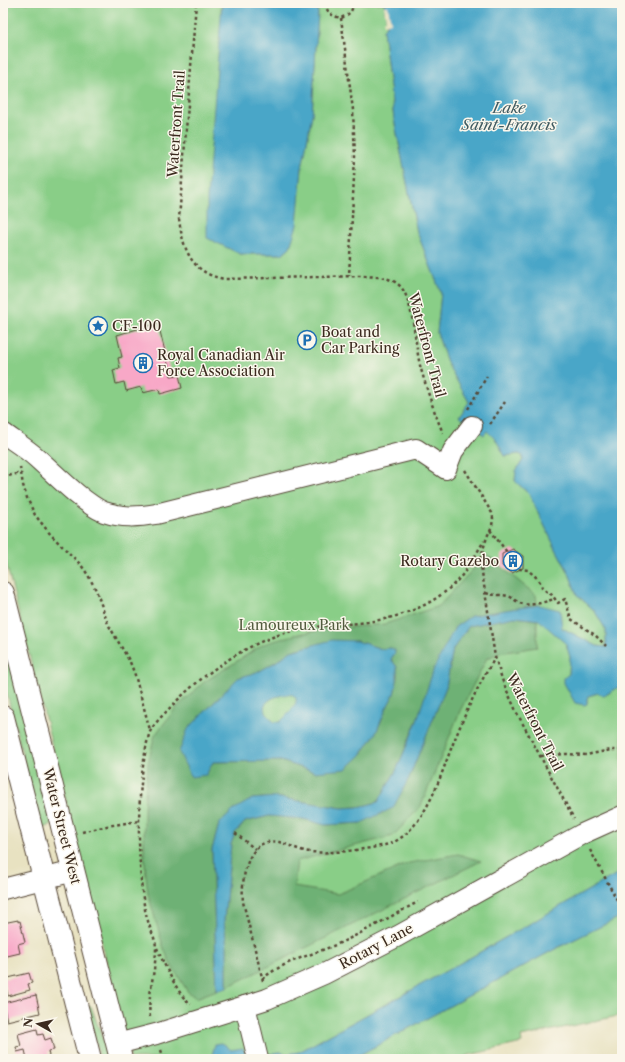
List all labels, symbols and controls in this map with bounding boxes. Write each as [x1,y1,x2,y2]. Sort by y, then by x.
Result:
street label: Waterfront Trail [163,70,189,179]
water label: Lake Saint-Francis [461,98,557,134]
street label: Waterfront Trail [404,290,450,399]
place icon: CF-100 [87,315,109,337]
place label: CF-100 [112,317,161,335]
place label: Boat and Car Parking [321,323,400,357]
parking icon: Boat and Car Parking [296,329,318,351]
place label: Royal Canadian Air Force Association [157,346,285,380]
building icon: Royal Canadian Air Force Association [132,352,154,374]
building icon: Rotary Gazebo [502,550,524,572]
place label: Rotary Gazebo [400,552,499,570]
park label: Lamoureux Park [238,616,350,634]
street label: Waterfront Trail [502,669,567,774]
street label: Water Street West [39,765,85,886]
street label: Rotary Lane [336,919,416,973]
north arrow [18,1004,58,1044]
text: N [21,1016,36,1028]

